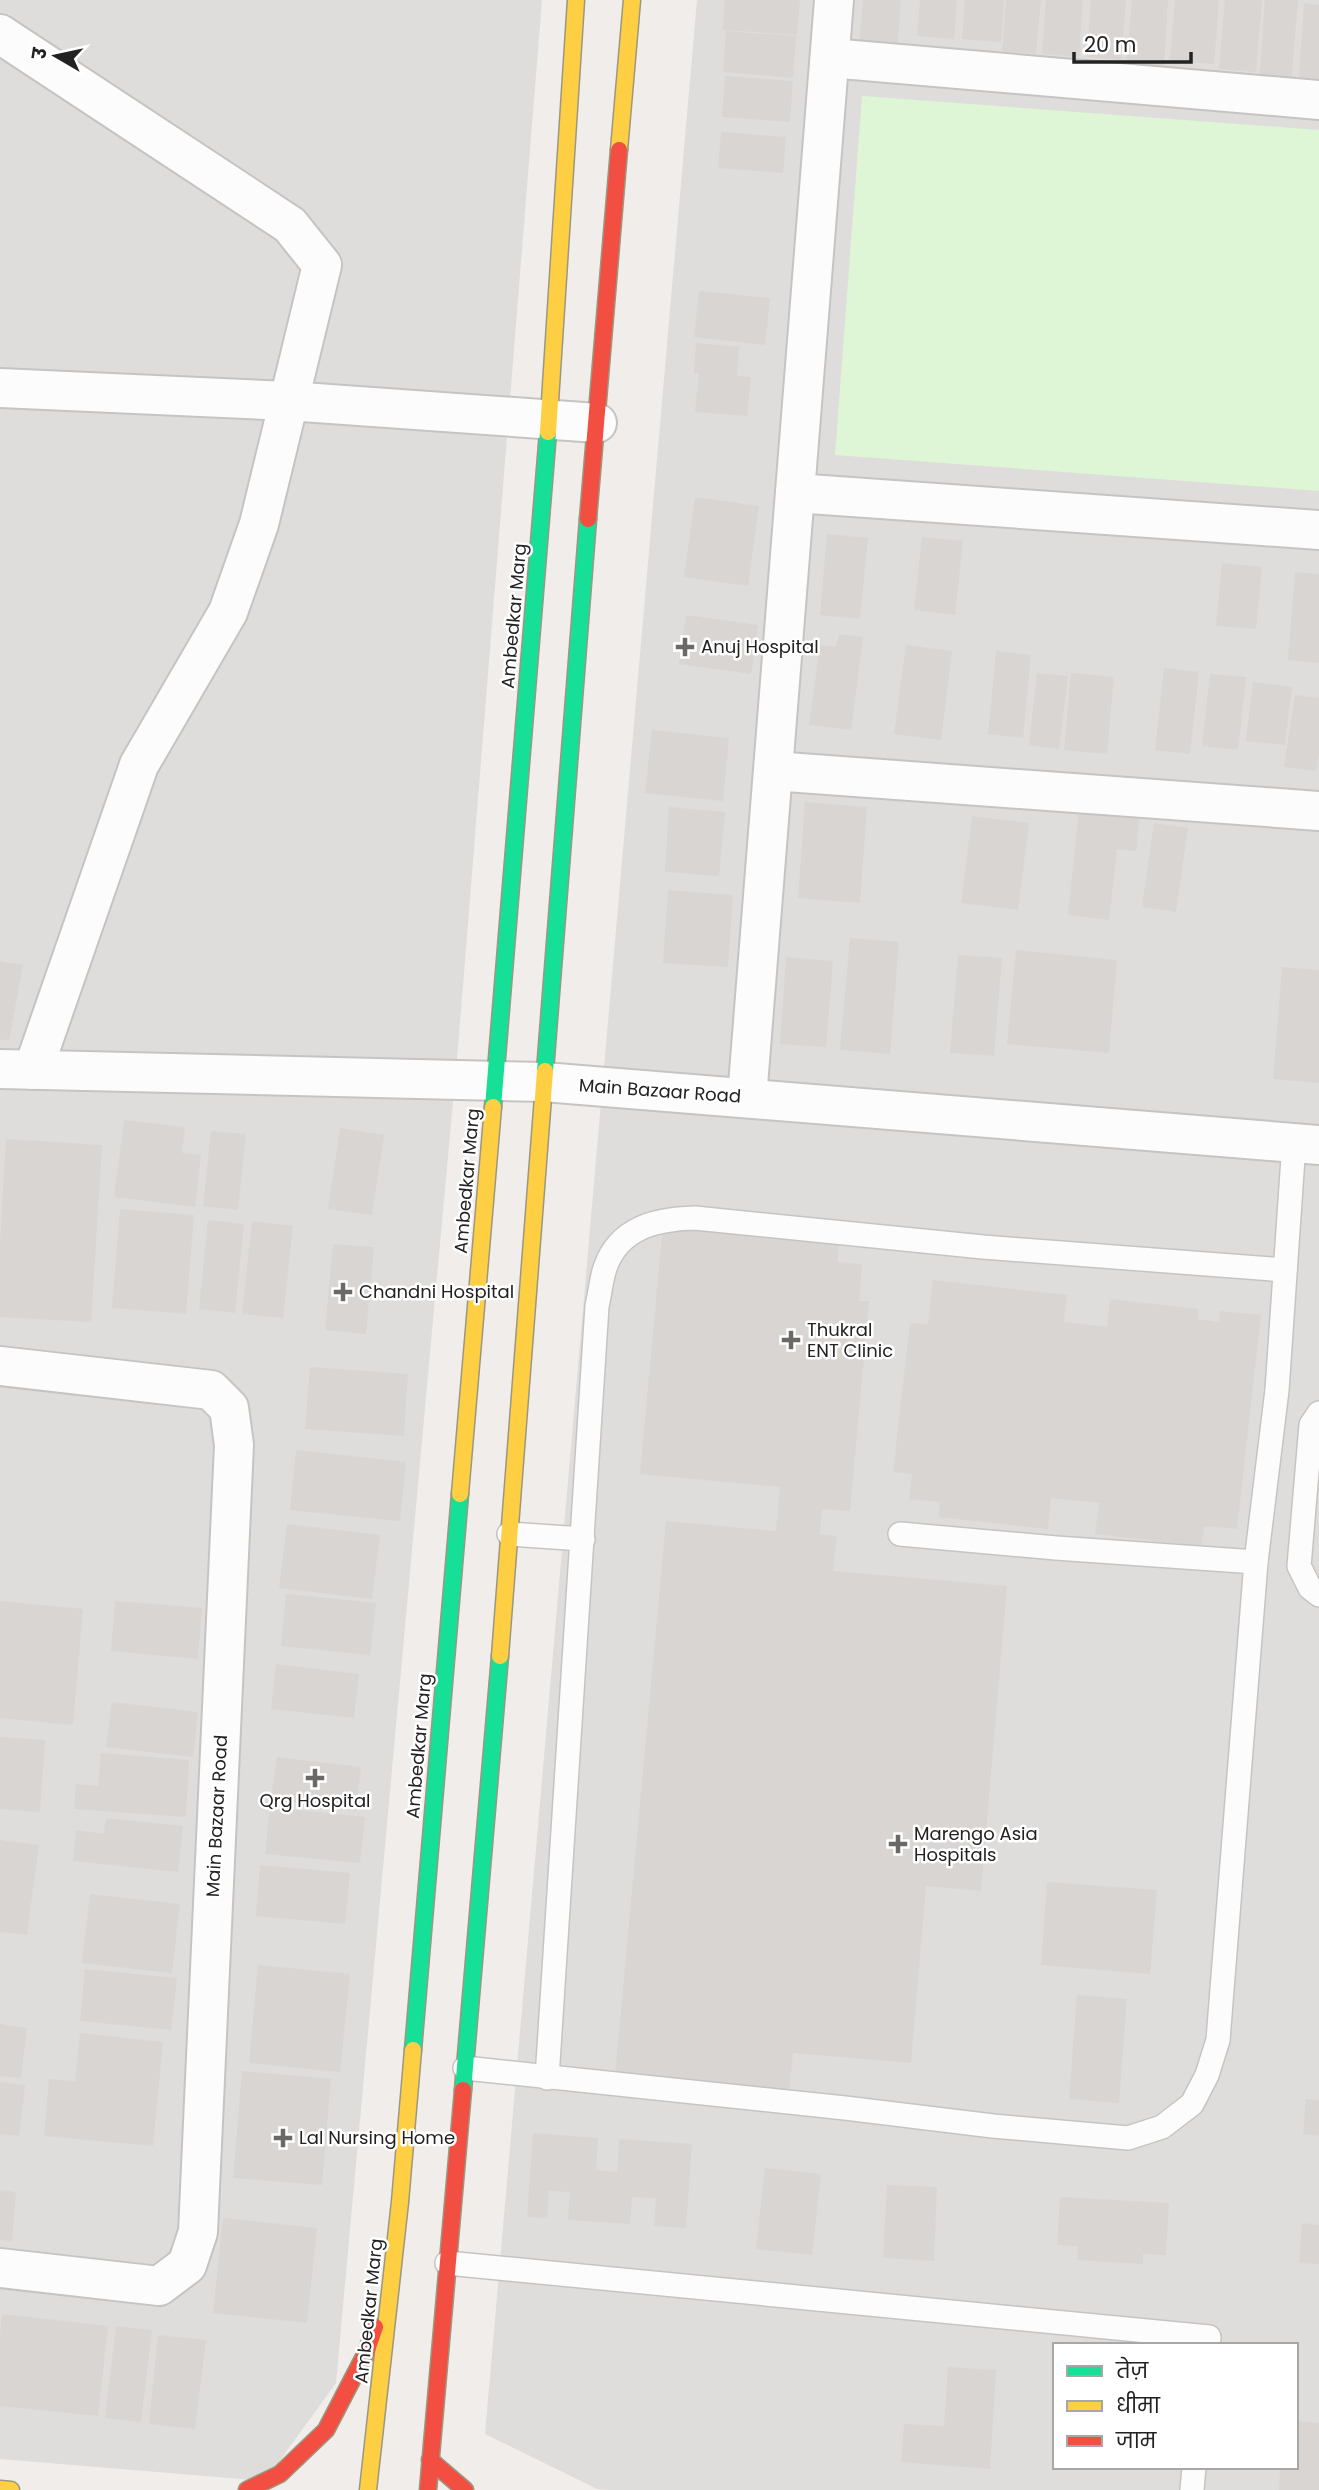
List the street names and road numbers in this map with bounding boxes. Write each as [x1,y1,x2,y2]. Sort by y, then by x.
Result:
street label: Ambedkar Marg [495,542,532,690]
street label: Main Bazaar Road [578,1072,742,1109]
street label: Ambedkar Marg [448,1107,485,1255]
street label: Ambedkar Marg [400,1672,437,1820]
street label: Main Bazaar Road [200,1734,233,1898]
street label: Ambedkar Marg [348,2237,389,2385]

